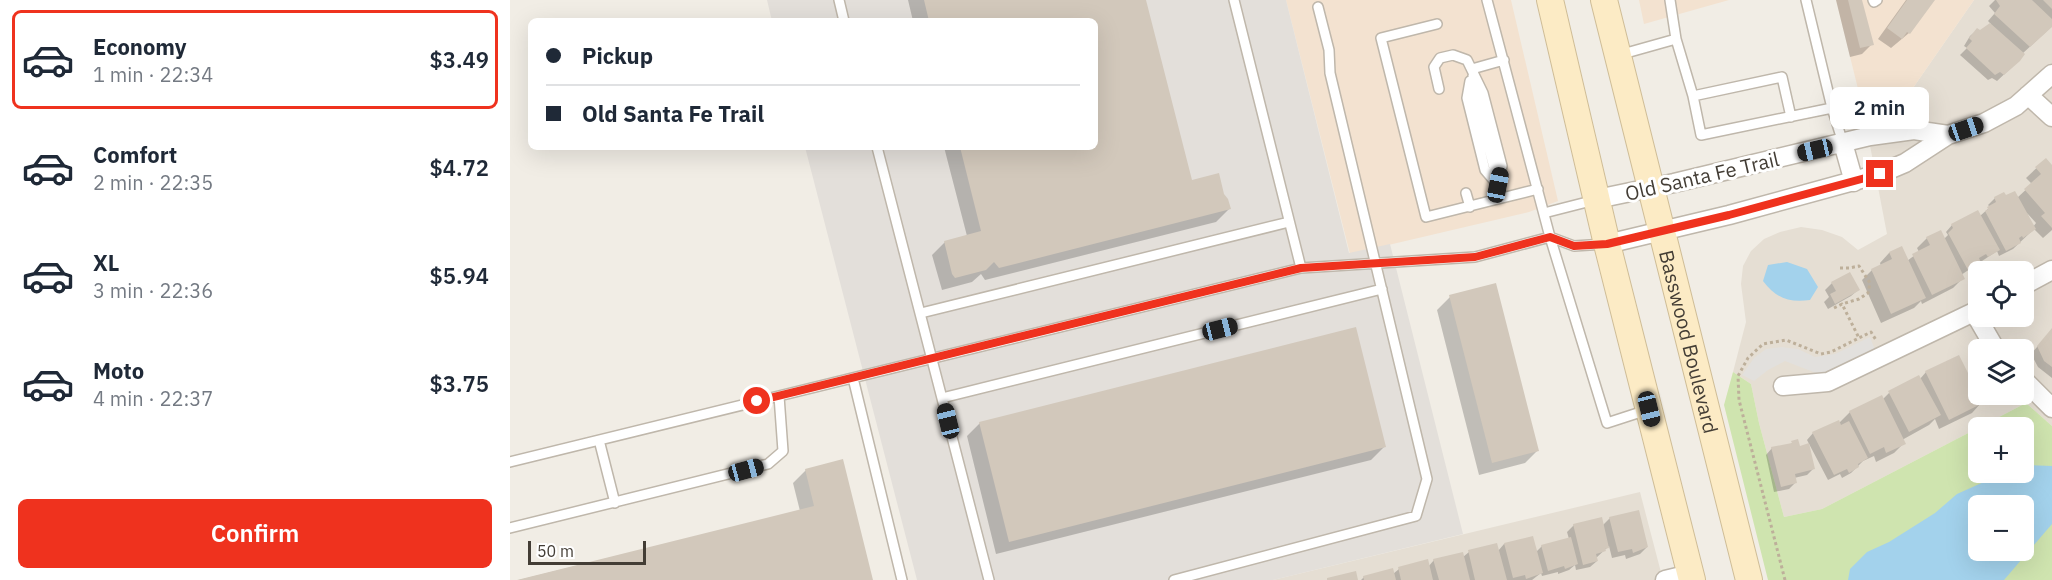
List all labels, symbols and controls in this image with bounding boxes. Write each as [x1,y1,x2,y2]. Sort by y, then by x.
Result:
text: Economy [93,32,187,61]
icon: car [21,33,75,87]
text: Pickup [582,41,653,70]
text: $3.49 [430,45,489,74]
text: 1 min · 22:34 [93,61,213,88]
callout: 2 min [1830,87,1930,129]
text: 2 min [1854,94,1905,121]
text: Old Santa Fe Trail [582,99,764,128]
car [1946,115,1986,143]
car [1795,137,1835,163]
text: Comfort [93,140,177,169]
icon: car [21,141,75,195]
street label: Old Santa Fe Trail [1622,145,1782,207]
text: $4.72 [430,153,489,182]
route end [1866,160,1893,187]
car [1486,166,1510,204]
text: 2 min · 22:35 [93,169,213,196]
street label: Basswood Boulevard [1653,247,1725,436]
text: XL [93,248,119,277]
icon: car [21,249,75,303]
text: $5.94 [430,261,489,290]
map controls [1968,261,2034,561]
button: locate [1968,261,2034,327]
text: 3 min · 22:36 [93,277,213,304]
car [1200,316,1240,342]
button: layers [1968,339,2034,405]
text: Moto [93,356,144,385]
icon: car [21,357,75,411]
text: $3.75 [430,369,489,398]
text: 4 min · 22:37 [93,385,213,412]
route start [743,387,770,414]
car [1636,389,1662,429]
car [935,401,961,441]
button: + [1968,417,2034,483]
car [726,457,766,483]
button: − [1968,495,2034,561]
button: Confirm [18,499,492,568]
scale bar [528,538,646,566]
text: 50 m [537,541,574,561]

